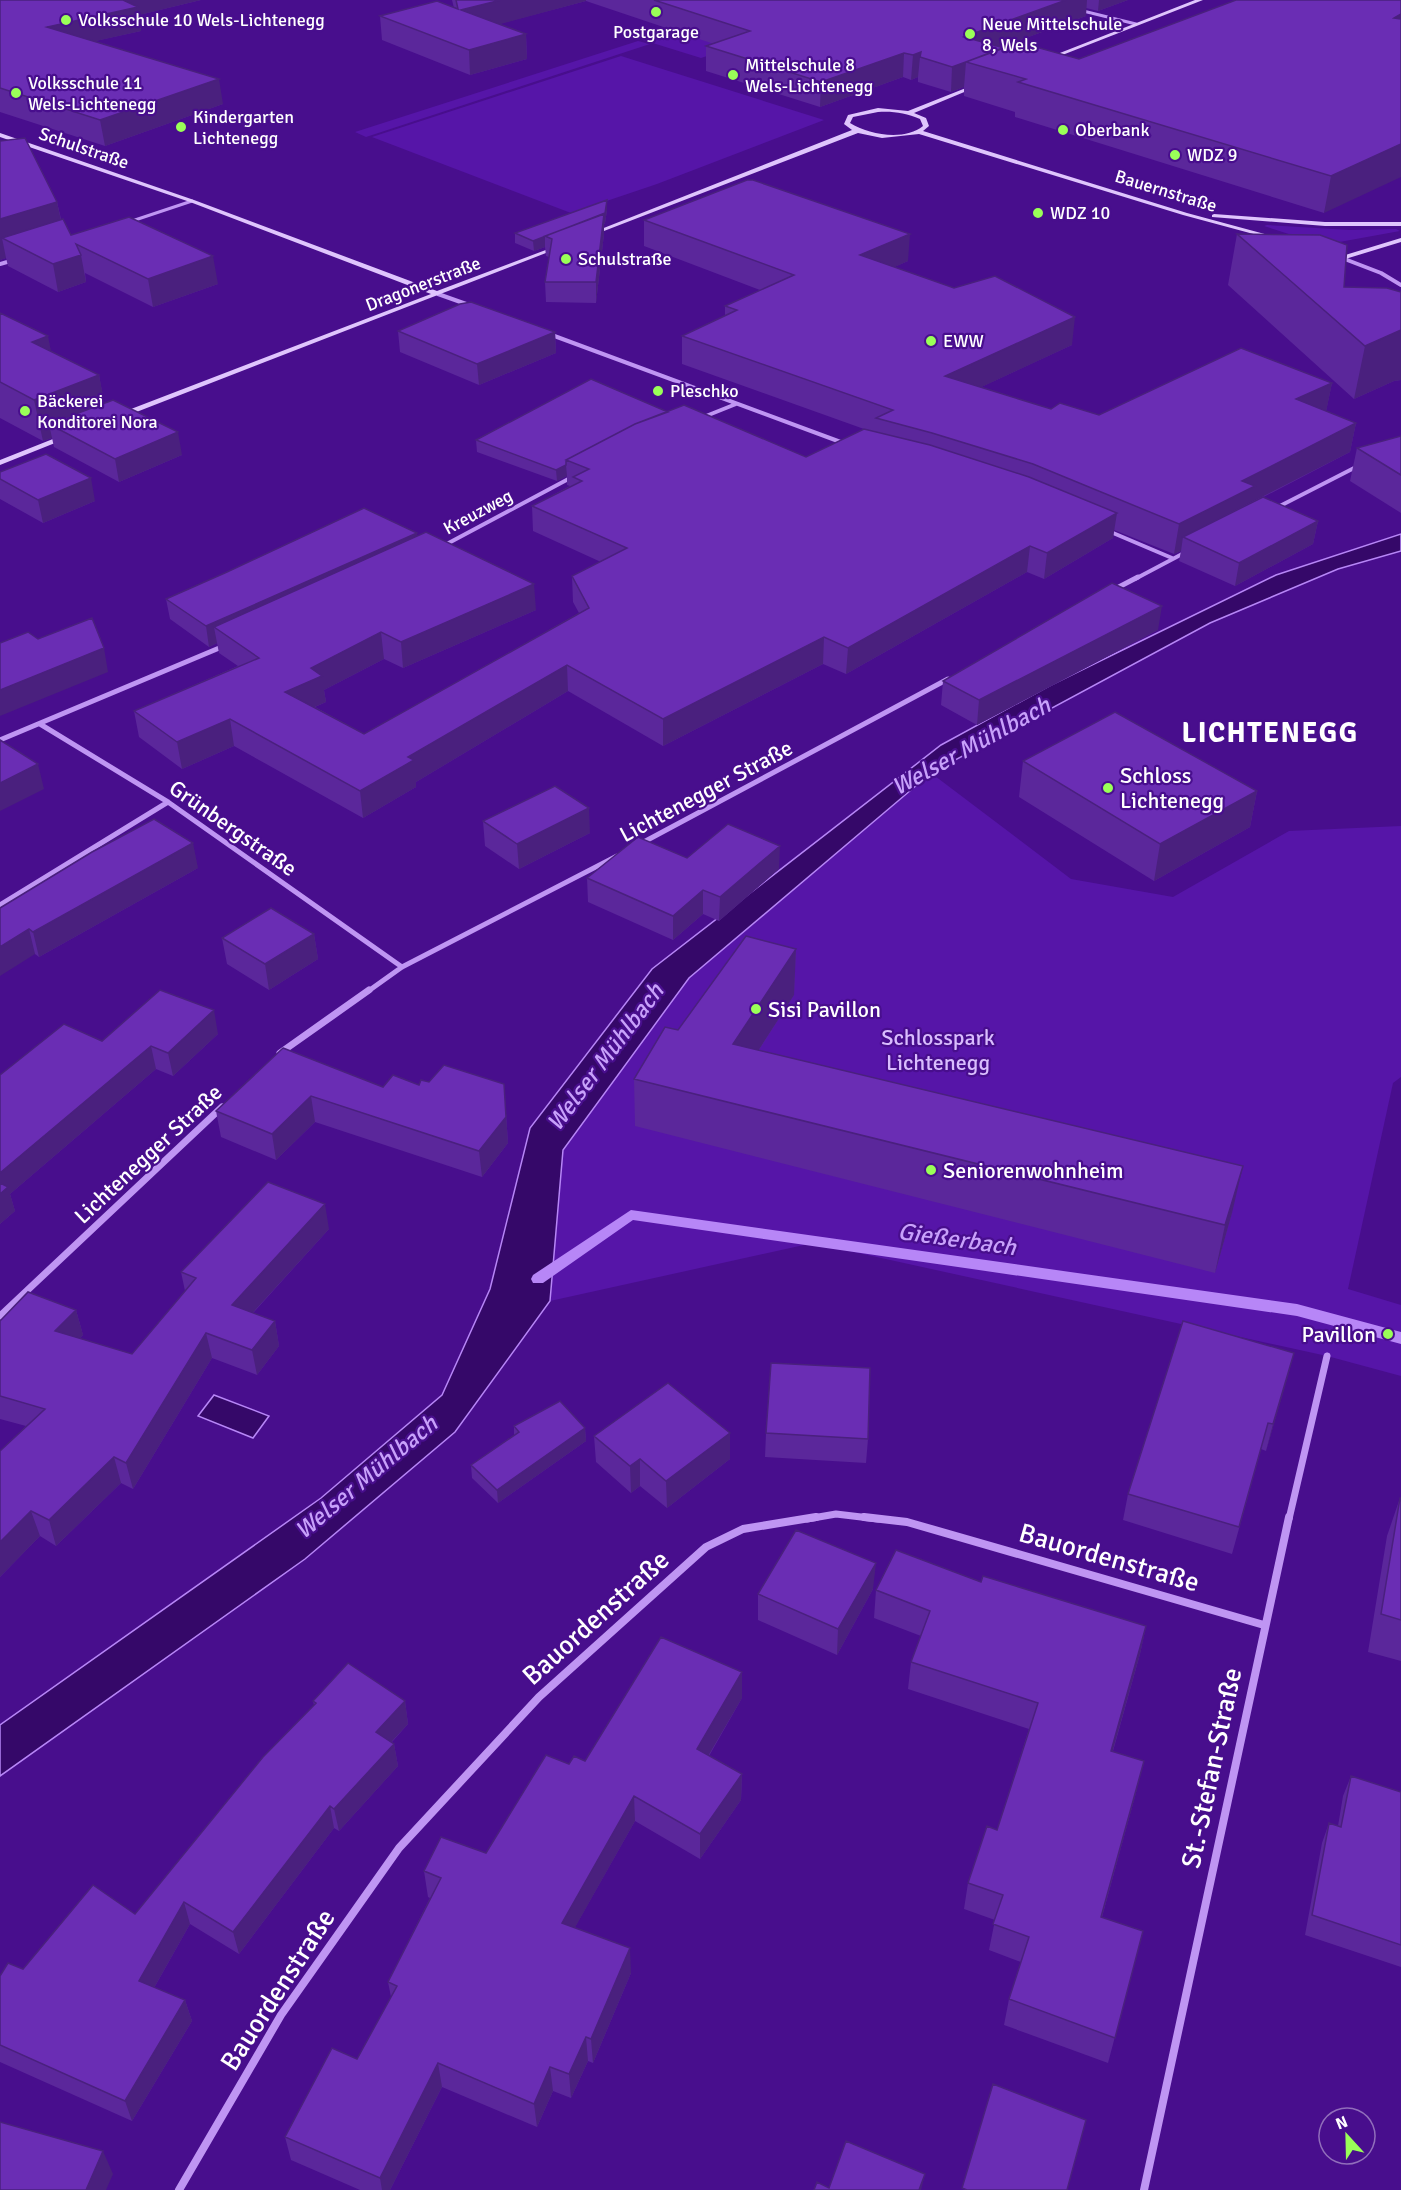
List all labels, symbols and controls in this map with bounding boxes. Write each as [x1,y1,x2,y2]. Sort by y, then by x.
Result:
marker: Postgarage [649,5,663,19]
place label: Volksschule 10 Wels-Lichtenegg [78,9,325,31]
marker: Volksschule 10 Wels-Lichtenegg [59,13,73,27]
place label: Neue Mittelschule 8, Wels [982,13,1122,56]
place label: Postgarage [613,21,699,43]
marker: Neue Mittelschule 8, Wels [963,27,977,41]
place label: Mittelschule 8 Wels-Lichtenegg [745,54,873,97]
marker: Mittelschule 8 Wels-Lichtenegg [726,68,740,82]
place label: Volksschule 11 Wels-Lichtenegg [28,72,156,115]
marker: Volksschule 11 Wels-Lichtenegg [9,86,23,100]
place label: Kindergarten Lichtenegg [193,106,294,149]
place label: Oberbank [1075,119,1149,141]
marker: Kindergarten Lichtenegg [174,120,188,134]
street label: Schulstraße [36,122,132,174]
marker: Oberbank [1056,123,1070,137]
place label: WDZ 9 [1187,144,1237,166]
marker: WDZ 9 [1168,148,1182,162]
street label: Bauernstraße [1112,165,1220,217]
place label: WDZ 10 [1050,202,1110,224]
marker: WDZ 10 [1031,206,1045,220]
place label: Schulstraße [578,248,672,270]
street label: Dragonerstraße [362,252,484,316]
marker: Schulstraße [559,252,573,266]
place label: EWW [943,330,984,352]
marker: EWW [924,334,938,348]
place label: Pleschko [670,380,739,402]
marker: Pleschko [651,384,665,398]
place label: Bäckerei Konditorei Nora [37,390,158,433]
marker: Bäckerei Konditorei Nora [18,404,32,418]
street label: Kreuzweg [440,485,516,539]
water label: Welser Mühlbach [886,690,1056,802]
district label: LICHTENEGG [1182,716,1358,750]
street label: Lichtenegger Straße [615,734,797,848]
place label: Schloss Lichtenegg [1120,762,1224,814]
street label: Grünbergstraße [164,774,302,882]
marker: Schloss Lichtenegg [1101,781,1115,795]
water label: Welser Mühlbach [540,977,671,1137]
place label: Sisi Pavillon [768,996,881,1023]
marker: Sisi Pavillon [749,1002,763,1016]
park label: Schlosspark Lichtenegg [881,1024,995,1076]
street label: Lichtenegger Straße [69,1079,227,1229]
place label: Seniorenwohnheim [943,1157,1124,1184]
marker: Seniorenwohnheim [924,1163,938,1177]
water label: Gießerbach [896,1216,1019,1262]
place label: Pavillon [1302,1321,1376,1348]
marker: Pavillon [1381,1327,1395,1341]
water label: Welser Mühlbach [289,1408,444,1545]
street label: Bauordenstraße [1015,1516,1203,1600]
street label: Bauordenstraße [516,1543,676,1693]
street label: St.-Stefan-Straße [1175,1665,1249,1871]
street label: Bauordenstraße [213,1903,343,2077]
north arrow [1317,2106,1377,2166]
text: N [1333,2112,1351,2134]

